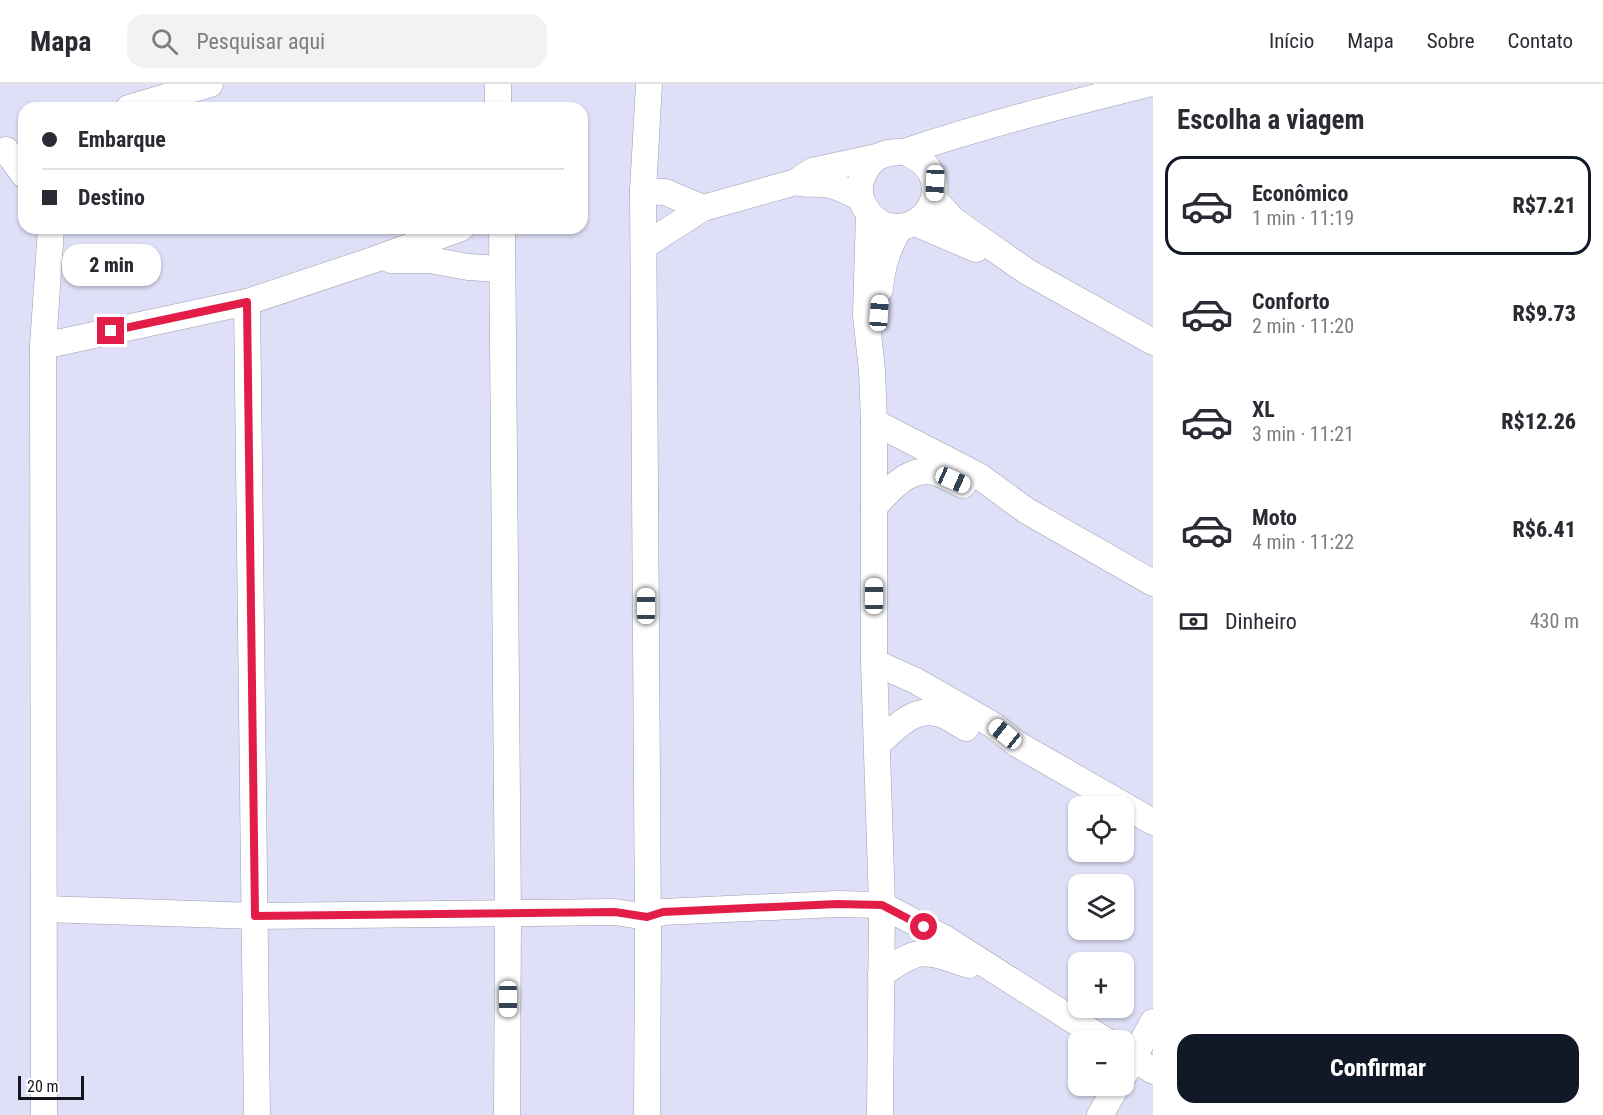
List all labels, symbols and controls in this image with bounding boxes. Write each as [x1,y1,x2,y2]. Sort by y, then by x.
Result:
search box [127,14,547,68]
text: Mapa [30,25,91,58]
icon: search [148,25,181,58]
text: Pesquisar aqui [196,29,325,54]
text: Início [1269,29,1314,53]
text: Mapa [1347,29,1394,53]
text: Sobre [1427,29,1475,53]
text: Contato [1508,29,1573,53]
text: Escolha a viagem [1177,104,1365,136]
text: Embarque [78,127,166,152]
car [925,165,945,201]
icon: car [1180,179,1234,233]
text: Econômico [1252,181,1348,206]
text: Destino [78,185,145,210]
text: R$7.21 [1512,193,1576,218]
text: 1 min · 11:19 [1252,206,1354,230]
callout: 2 min [62,244,160,286]
text: 2 min [89,253,134,277]
icon: car [1180,287,1234,341]
text: Conforto [1252,289,1330,314]
car [869,294,889,332]
text: R$9.73 [1512,301,1576,326]
text: 2 min · 11:20 [1252,314,1354,338]
route end [97,317,124,344]
icon: car [1180,395,1234,449]
text: XL [1252,397,1275,422]
text: R$12.26 [1501,409,1576,434]
text: 3 min · 11:21 [1252,422,1354,446]
car [933,464,973,496]
icon: car [1180,503,1234,557]
text: Moto [1252,505,1297,530]
text: R$6.41 [1512,517,1576,542]
text: 4 min · 11:22 [1252,530,1354,554]
car [865,578,883,614]
car [637,588,655,624]
icon: cash [1177,605,1210,638]
text: Dinheiro [1225,609,1297,634]
text: 430 m [1530,609,1579,633]
car [985,716,1025,752]
map controls [1068,796,1134,1096]
button: locate [1068,796,1134,862]
button: layers [1068,874,1134,940]
route start [910,913,937,940]
button: + [1068,952,1134,1018]
car [499,981,517,1017]
button: − [1068,1030,1134,1096]
button: Confirmar [1177,1034,1579,1103]
scale bar [18,1073,84,1100]
text: 20 m [27,1077,59,1096]

